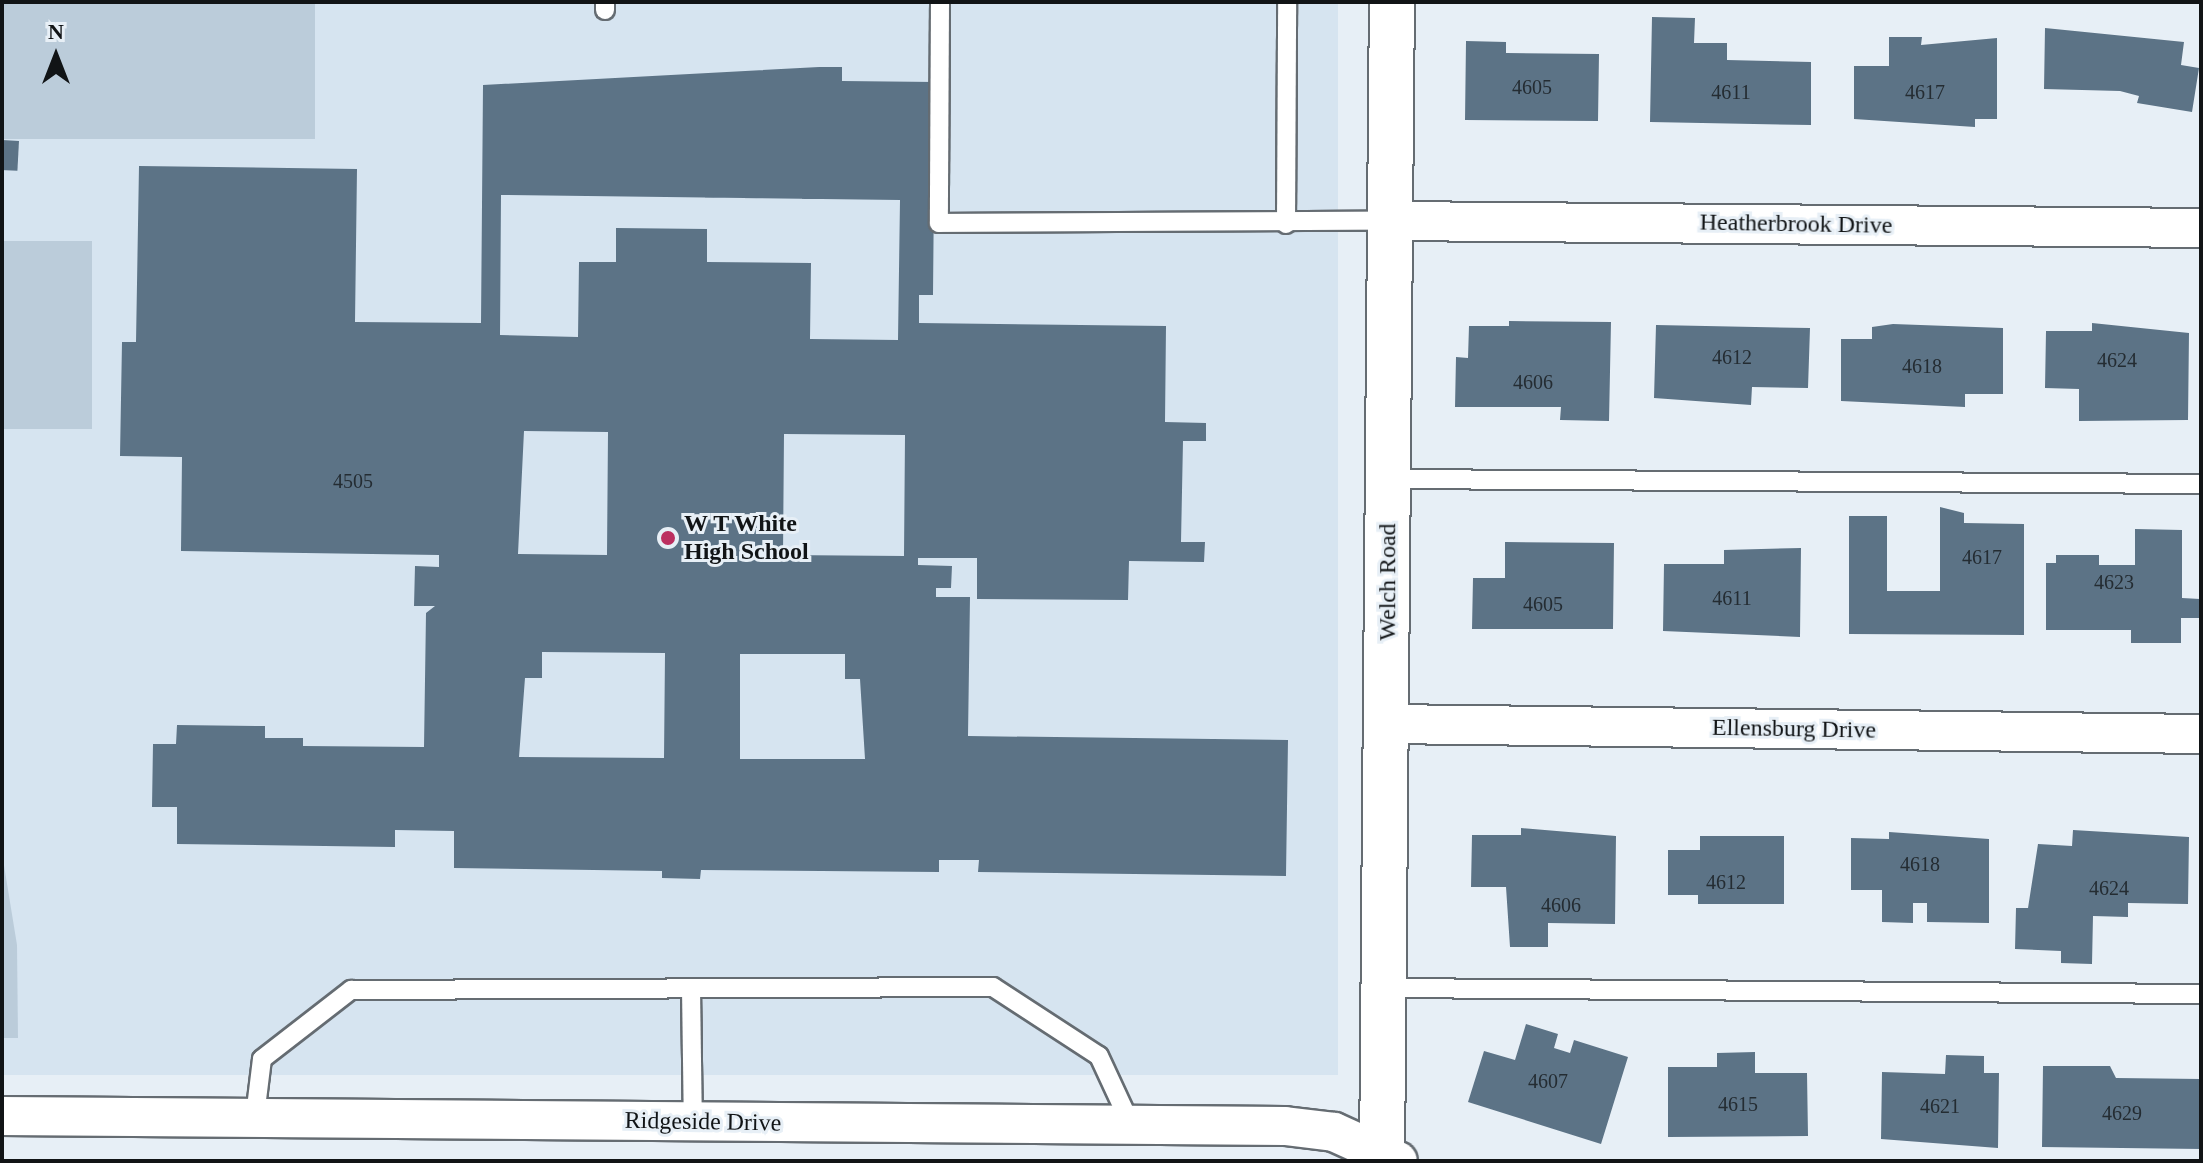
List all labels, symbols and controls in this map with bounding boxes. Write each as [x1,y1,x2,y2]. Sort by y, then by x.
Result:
north arrow [16,16,96,96]
text: N [48,19,64,44]
house number: 4605 [1512,75,1552,99]
house number: 4611 [1711,80,1751,104]
house number: 4617 [1905,80,1945,104]
street label: Heatherbrook Drive [1699,208,1893,240]
house number: 4612 [1712,345,1752,369]
house number: 4624 [2097,348,2137,372]
house number: 4618 [1902,354,1942,378]
house number: 4606 [1513,370,1553,394]
house number: 4505 [333,469,373,493]
place label: W T White High School [684,510,809,566]
street label: Welch Road [1374,523,1402,641]
marker: W T White High School [659,529,677,547]
house number: 4617 [1962,545,2002,569]
house number: 4623 [2094,570,2134,594]
house number: 4611 [1712,586,1752,610]
house number: 4605 [1523,592,1563,616]
street label: Ellensburg Drive [1712,713,1876,745]
house number: 4618 [1900,852,1940,876]
house number: 4612 [1706,870,1746,894]
house number: 4624 [2089,876,2129,900]
house number: 4606 [1541,893,1581,917]
house number: 4607 [1528,1069,1568,1093]
house number: 4615 [1718,1092,1758,1116]
house number: 4621 [1920,1094,1960,1118]
house number: 4629 [2102,1101,2142,1125]
street label: Ridgeside Drive [624,1106,782,1138]

